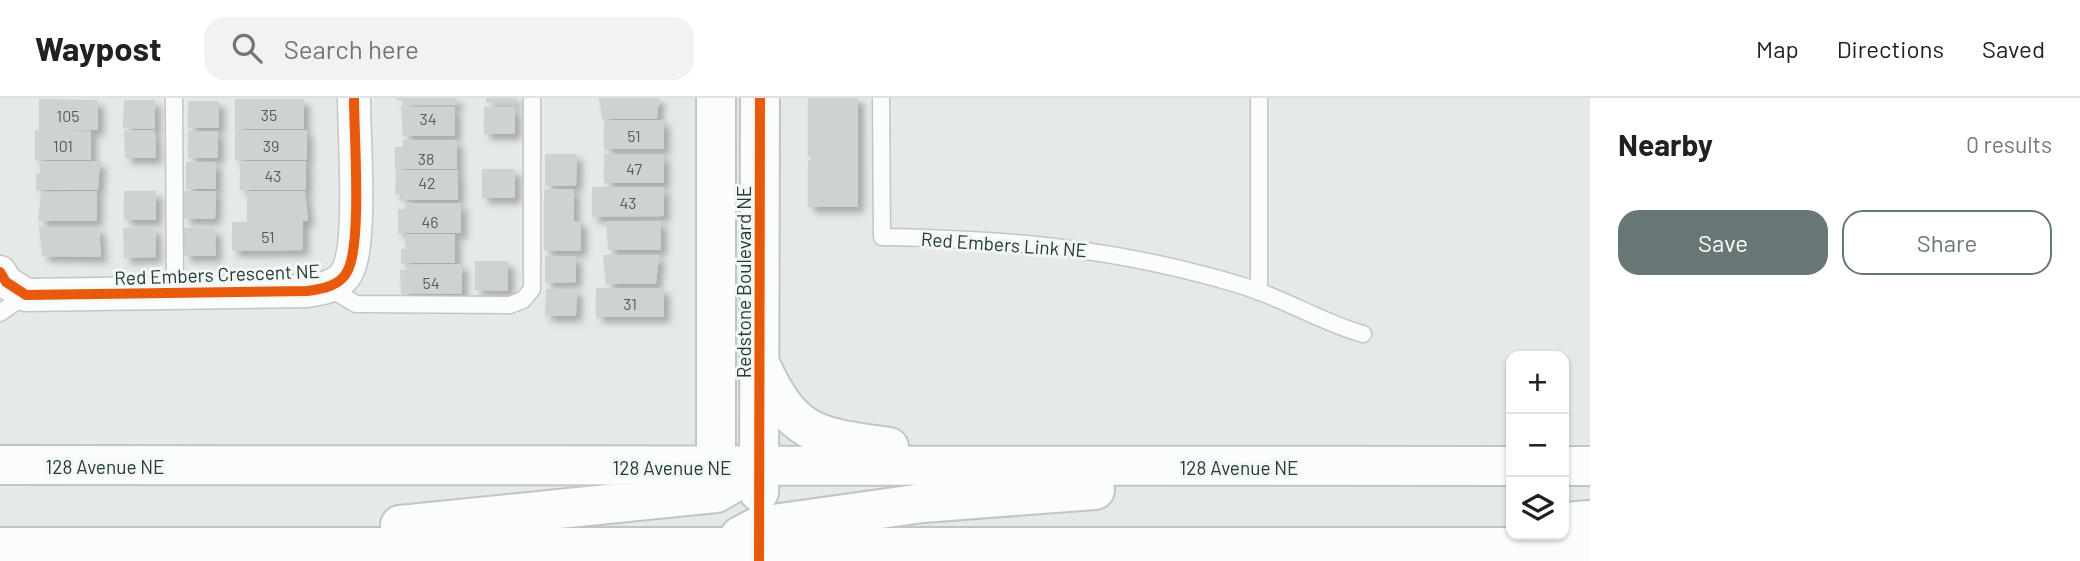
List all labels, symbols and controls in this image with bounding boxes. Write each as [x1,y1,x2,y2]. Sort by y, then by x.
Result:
search box [204,17,694,80]
text: Waypost [35,28,162,68]
icon: search [228,29,266,67]
text: Search here [284,33,419,64]
text: Map [1756,34,1799,63]
text: Directions [1837,34,1944,63]
text: Saved [1982,34,2045,63]
house number: 35 [261,105,277,124]
house number: 105 [57,106,79,125]
house number: 34 [419,109,437,128]
house number: 51 [627,126,641,145]
text: Nearby [1618,126,1713,162]
text: 0 results [1966,130,2052,158]
house number: 101 [53,136,73,155]
house number: 39 [263,136,279,155]
house number: 38 [418,149,434,168]
house number: 47 [626,159,642,178]
house number: 43 [264,166,282,185]
house number: 42 [418,173,436,192]
street label: Redstone Boulevard NE [732,186,755,378]
house number: 43 [619,193,637,212]
button: Save [1618,210,1828,275]
button: Share [1842,210,2052,275]
house number: 46 [421,212,439,231]
house number: 51 [261,227,275,246]
street label: Red Embers Link NE [920,227,1088,261]
street label: Red Embers Crescent NE [114,259,320,289]
house number: 54 [422,273,440,292]
house number: 31 [623,294,637,313]
map controls [1506,351,1569,540]
button: + [1506,351,1569,414]
button: − [1506,414,1569,477]
street label: 128 Avenue NE [46,455,164,478]
street label: 128 Avenue NE [613,456,731,479]
street label: 128 Avenue NE [1180,456,1298,479]
button: layers [1506,477,1569,540]

